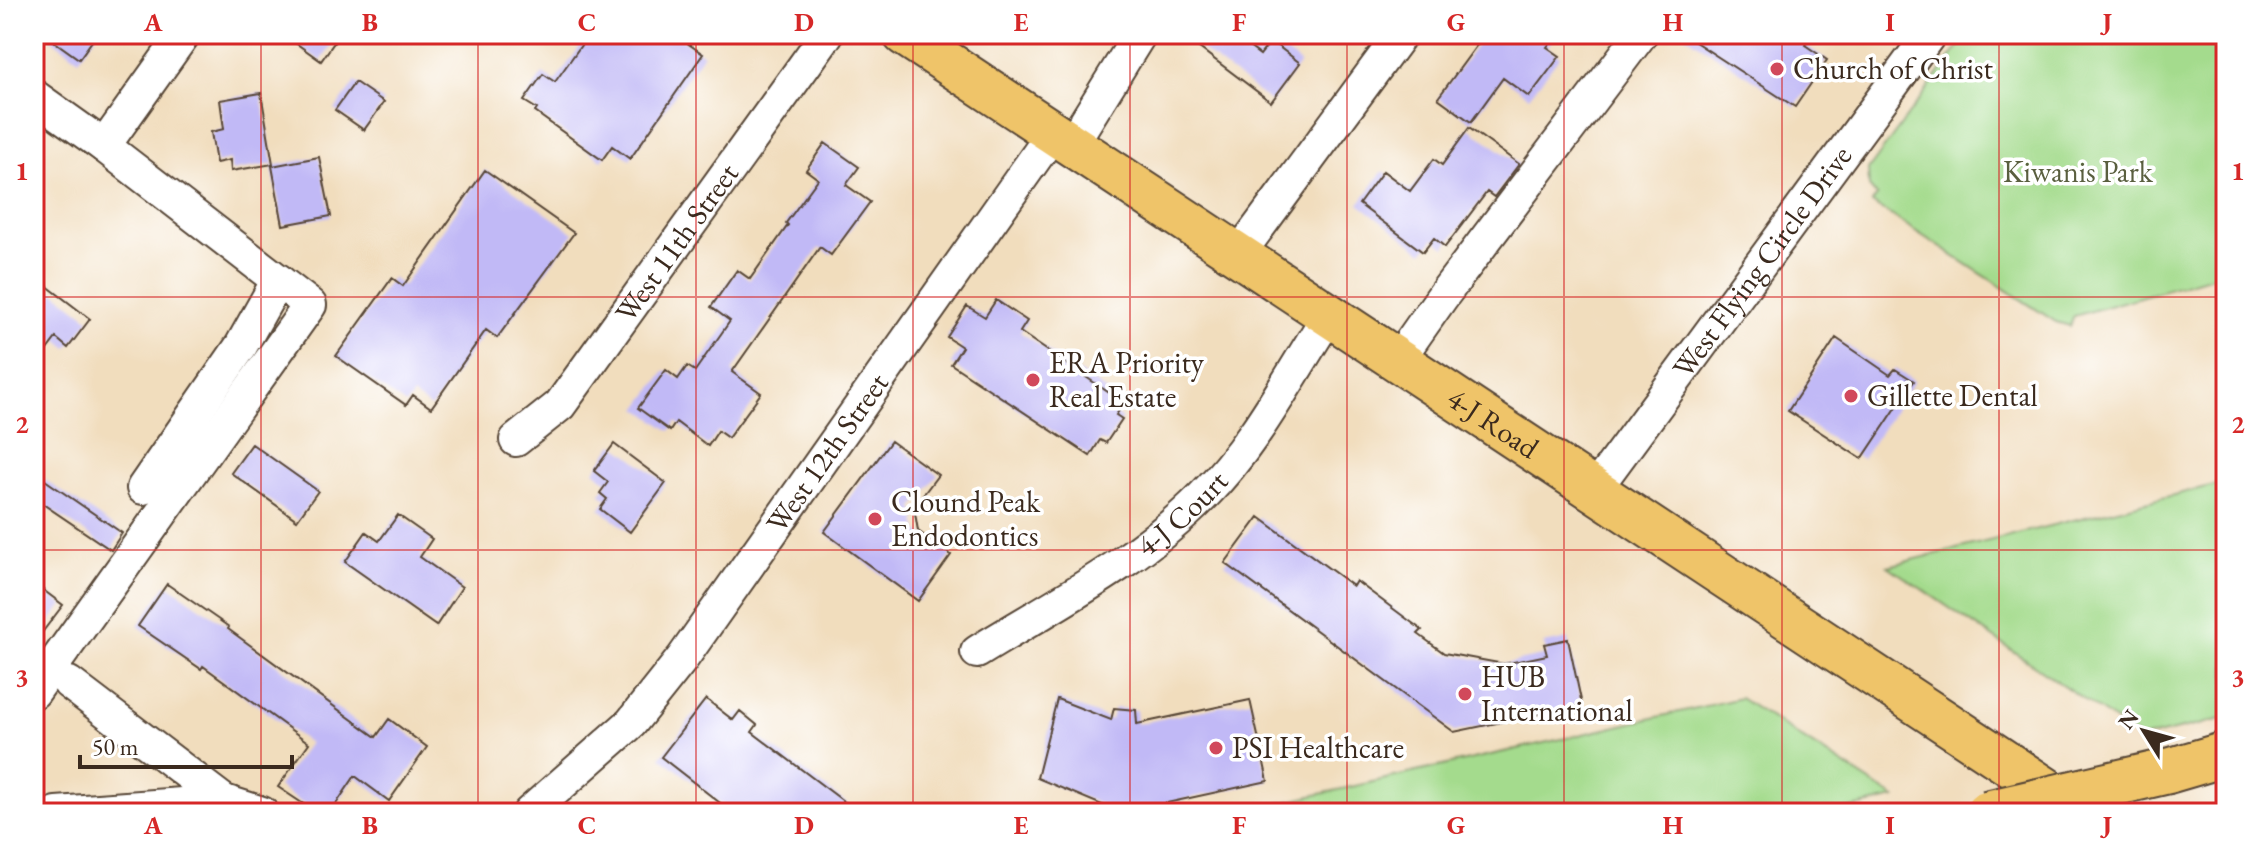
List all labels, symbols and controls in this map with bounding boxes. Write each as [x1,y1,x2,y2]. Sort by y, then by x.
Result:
text: A [143,5,163,39]
text: B [362,5,378,39]
text: C [578,5,596,39]
text: D [794,5,814,39]
text: E [1014,5,1029,39]
text: F [1232,5,1246,39]
text: G [1447,5,1466,39]
text: H [1663,5,1684,39]
text: I [1885,5,1895,39]
text: J [2099,5,2112,39]
place label: Church of Christ [1793,49,1993,88]
marker: Church of Christ [1768,60,1786,78]
street label: West Flying Circle Drive [1663,138,1860,386]
park label: Kiwanis Park [2003,152,2154,191]
text: 1 [15,154,29,188]
text: 1 [2231,154,2245,188]
street label: West 11th Street [606,155,747,330]
place label: ERA Priority Real Estate [1049,343,1205,416]
street label: West 12th Street [757,365,897,540]
marker: ERA Priority Real Estate [1024,371,1042,389]
place label: Gillette Dental [1867,376,2038,415]
street label: 4-J Road [1440,379,1547,468]
marker: Gillette Dental [1842,387,1860,405]
text: 2 [15,407,29,441]
text: 2 [2231,407,2245,441]
street label: 4-J Court [1128,462,1237,565]
place label: Clound Peak Endodontics [891,482,1041,555]
marker: Clound Peak Endodontics [866,510,884,528]
place label: HUB International [1481,657,1633,730]
text: 3 [15,660,29,694]
text: 3 [2231,660,2245,694]
marker: HUB International [1456,685,1474,703]
north arrow [2104,691,2184,771]
text: N [2111,703,2145,735]
scale bar [80,719,292,769]
place label: PSI Healthcare [1232,728,1404,767]
text: 50 m [92,731,139,762]
marker: PSI Healthcare [1207,739,1225,757]
text: A [143,808,163,842]
text: B [362,808,378,842]
text: C [578,808,596,842]
text: D [794,808,814,842]
text: E [1014,808,1029,842]
text: F [1232,808,1246,842]
text: G [1447,808,1466,842]
text: H [1663,808,1684,842]
text: I [1885,808,1895,842]
text: J [2099,808,2112,842]

